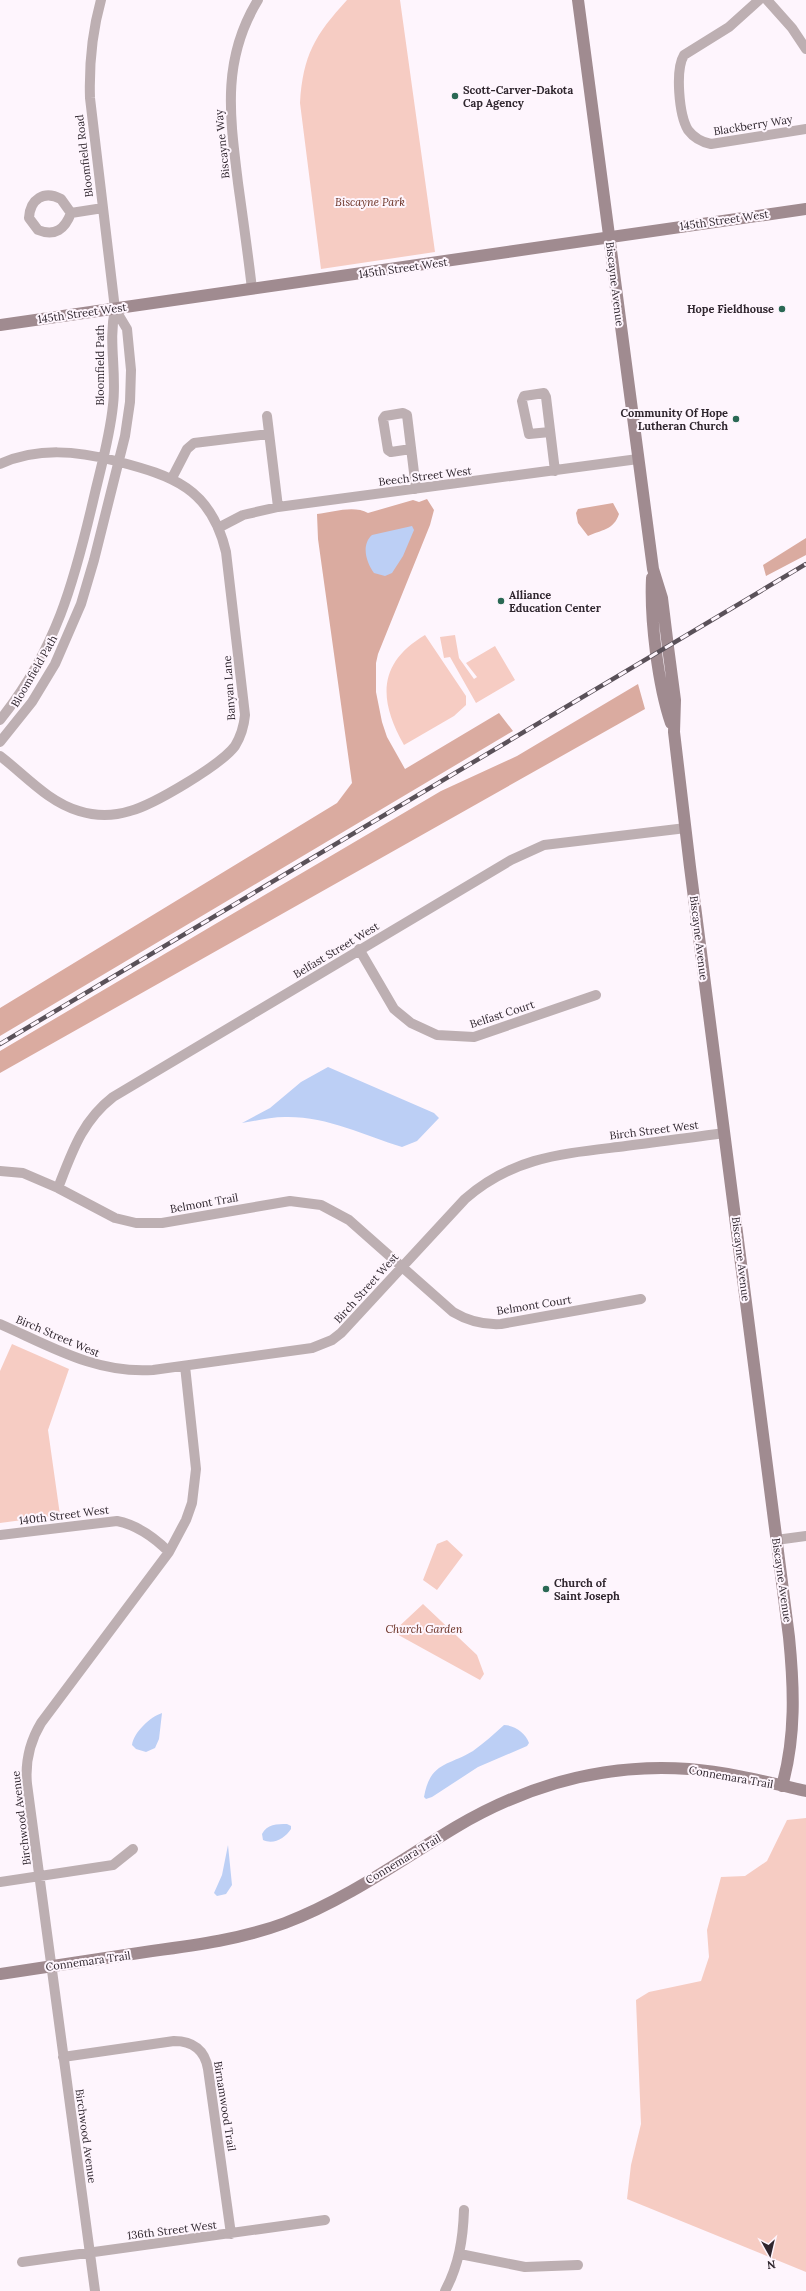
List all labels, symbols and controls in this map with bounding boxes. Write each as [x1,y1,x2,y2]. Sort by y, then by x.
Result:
place label: Scott-Carver-Dakota Cap Agency [463,83,573,110]
marker: Scott-Carver-Dakota Cap Agency [450,91,460,101]
street label: Biscayne Way [211,108,233,179]
street label: Blackberry Way [712,112,794,138]
street label: Bloomfield Road [72,113,96,198]
park label: Biscayne Park [335,195,405,209]
street label: 145th Street West [679,207,770,233]
street label: Biscayne Avenue [603,241,627,327]
street label: 145th Street West [358,255,449,281]
street label: 145th Street West [37,300,128,326]
place label: Hope Fieldhouse [687,302,774,316]
marker: Hope Fieldhouse [777,304,787,314]
street label: Bloomfield Path [93,324,107,405]
place label: Community Of Hope Lutheran Church [620,406,728,433]
marker: Community Of Hope Lutheran Church [731,414,741,424]
street label: Beech Street West [378,463,473,489]
place label: Alliance Education Center [509,588,602,615]
marker: Alliance Education Center [496,596,506,606]
street label: Bloomfield Path [8,632,60,709]
street label: Banyan Lane [220,655,238,721]
street label: Biscayne Avenue [687,895,711,981]
street label: Belfast Street West [291,919,382,981]
street label: Belfast Court [468,997,537,1031]
street label: Birch Street West [609,1117,700,1142]
street label: Belmont Trail [169,1190,239,1216]
street label: Biscayne Avenue [729,1216,753,1302]
street label: Birch Street West [331,1249,402,1326]
street label: Belmont Court [496,1292,573,1318]
street label: Birch Street West [14,1312,103,1360]
street label: 140th Street West [18,1502,110,1527]
street label: Biscayne Avenue [769,1537,795,1623]
place label: Church of Saint Joseph [554,1576,620,1603]
marker: Church of Saint Joseph [541,1584,551,1594]
park label: Church Garden [386,1622,463,1636]
street label: Connemara Trail [688,1763,774,1791]
street label: Birchwood Avenue [8,1770,34,1866]
street label: Connemara Trail [363,1831,443,1887]
street label: Connemara Trail [45,1948,131,1974]
street label: Birnamwood Trail [211,2060,239,2152]
street label: Birchwood Avenue [72,2088,100,2184]
street label: 136th Street West [126,2217,218,2242]
north arrow [750,2235,790,2275]
text: N [766,2257,777,2272]

